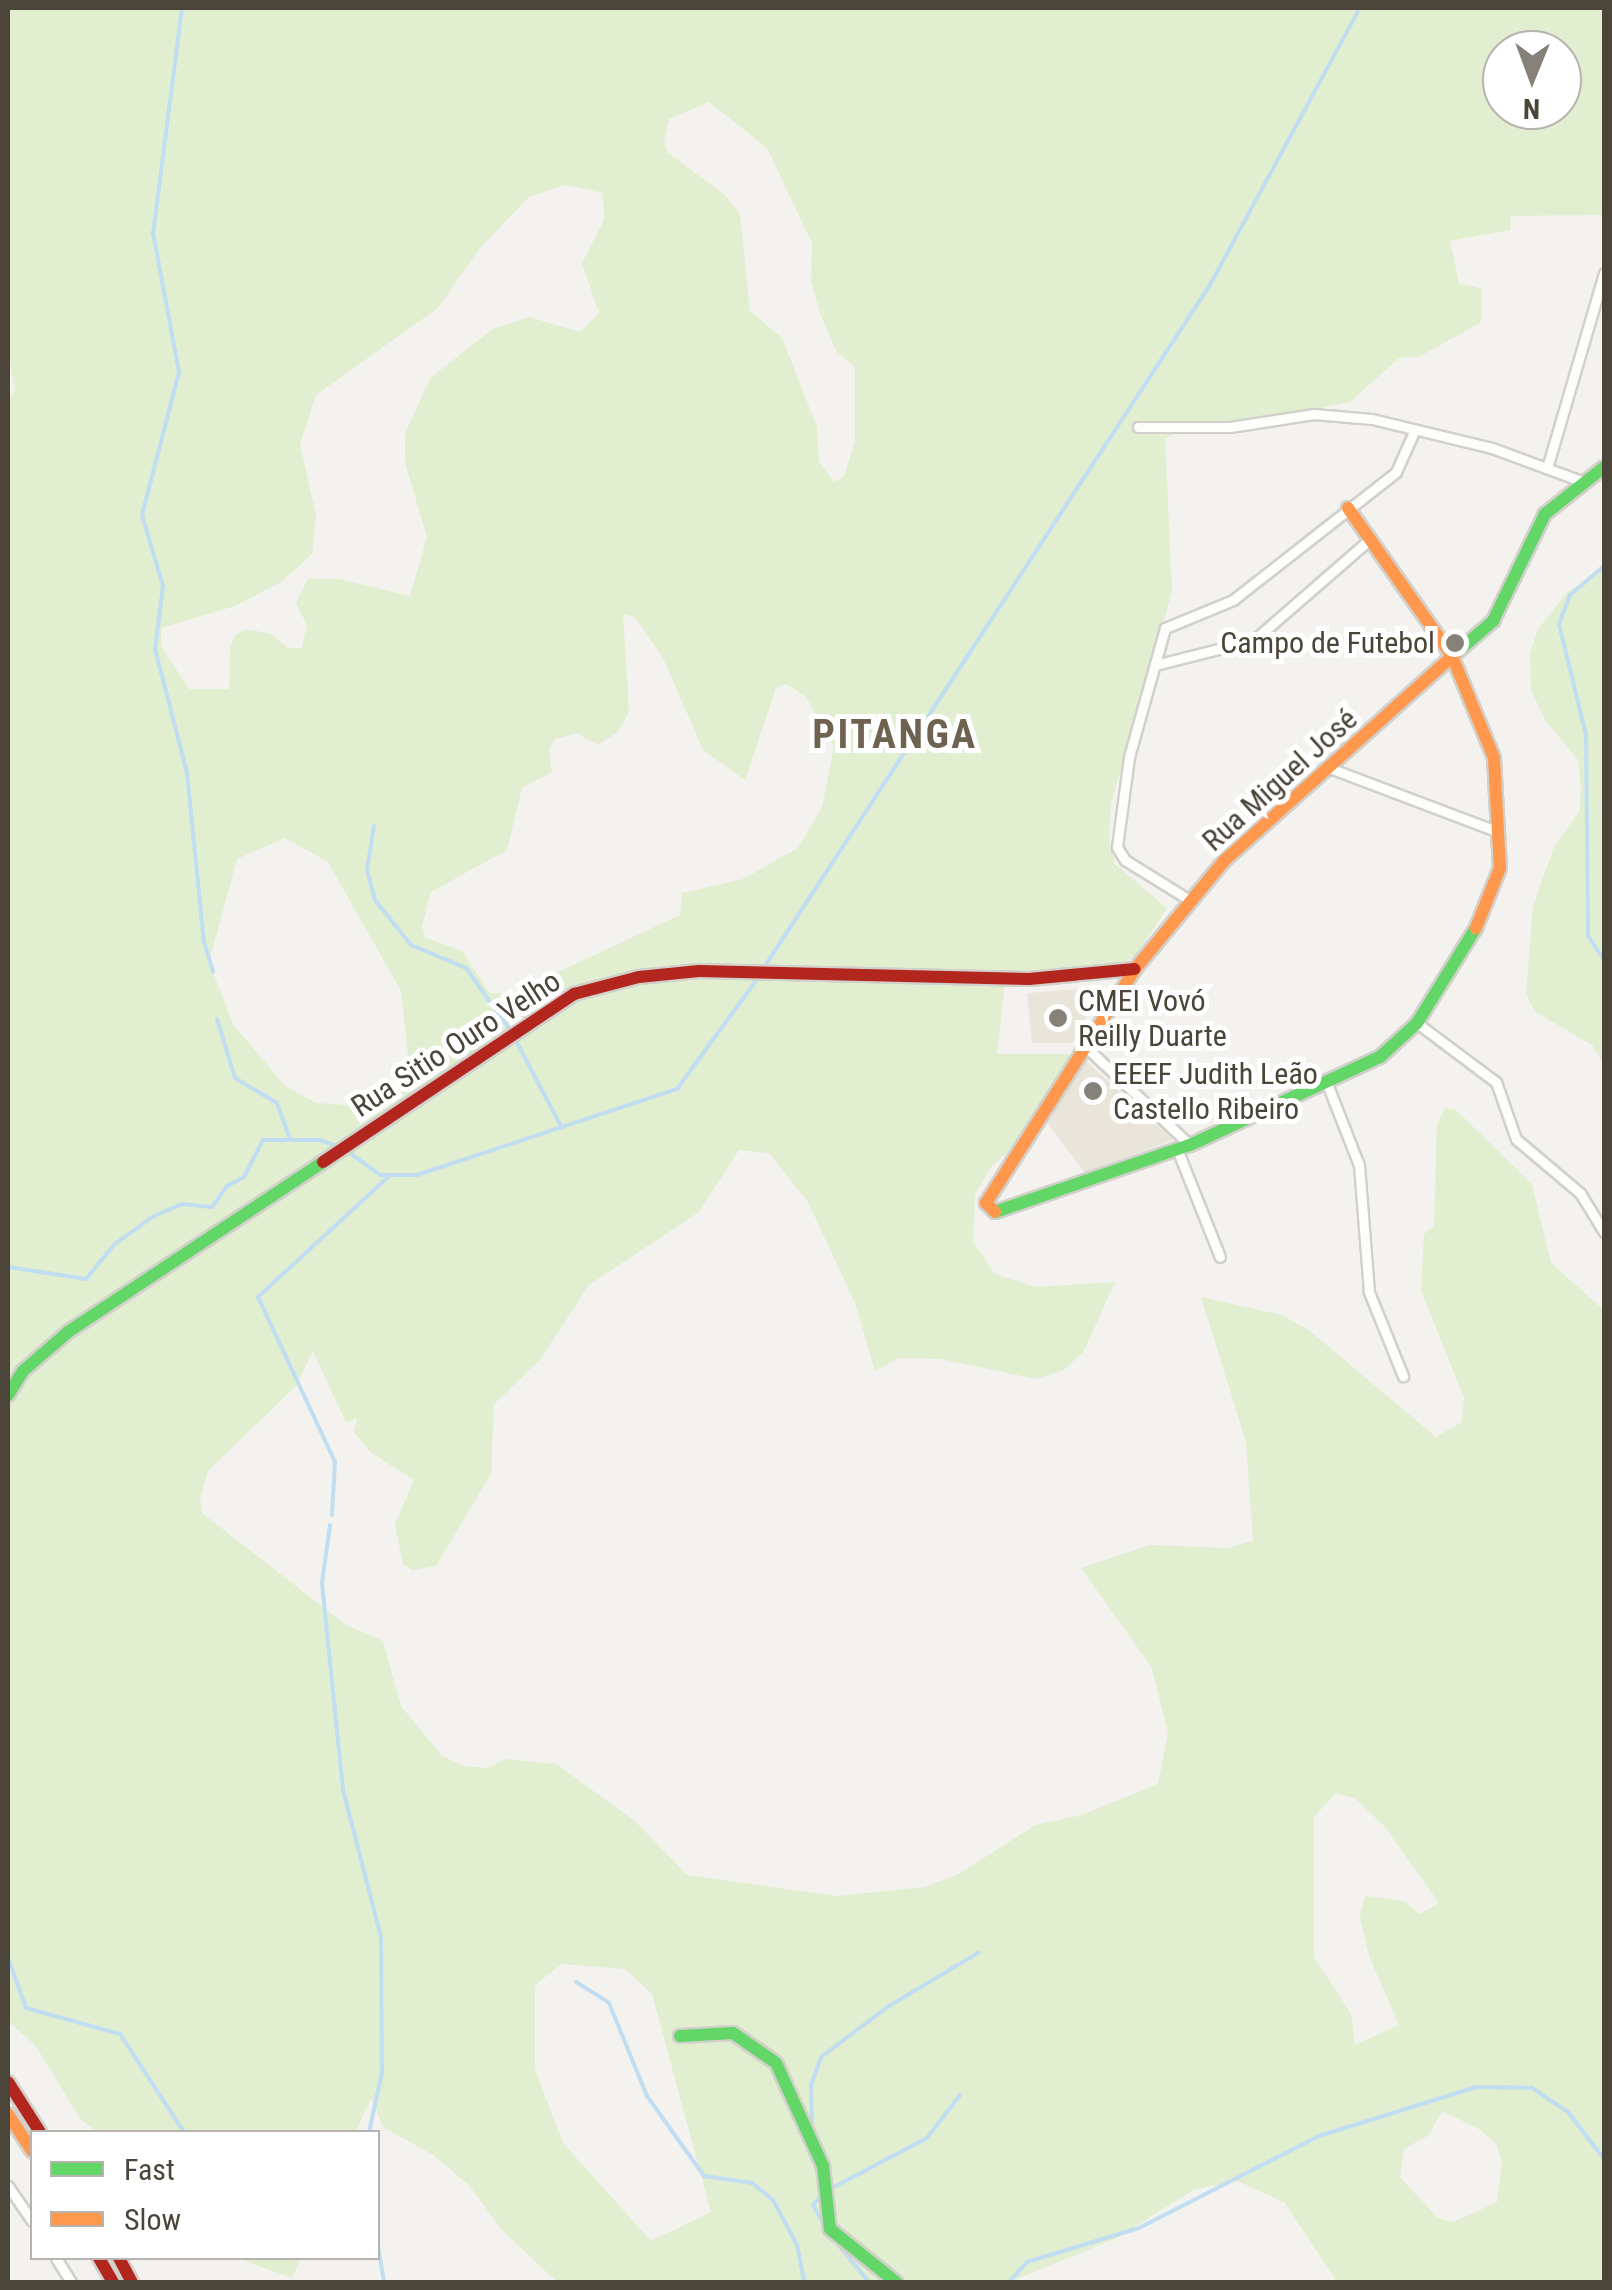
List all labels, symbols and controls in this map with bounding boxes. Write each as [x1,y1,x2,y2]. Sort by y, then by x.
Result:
north arrow [1482,30,1582,130]
text: N [1523,92,1540,125]
place label: Campo de Futebol [1220,625,1435,661]
marker: Campo de Futebol [1444,632,1466,654]
street label: Rua Miguel José [1195,701,1365,859]
district label: PITANGA [812,711,978,759]
street label: Rua Sitio Ouro Velho [345,963,567,1125]
place label: CMEI Vovó Reilly Duarte [1078,983,1227,1054]
marker: CMEI Vovó Reilly Duarte [1047,1007,1069,1029]
place label: EEEF Judith Leão Castello Ribeiro [1113,1056,1318,1126]
marker: EEEF Judith Leão Castello Ribeiro [1082,1080,1104,1102]
legend [30,2130,380,2260]
text: Fast [124,2152,175,2187]
text: Slow [124,2202,181,2237]

